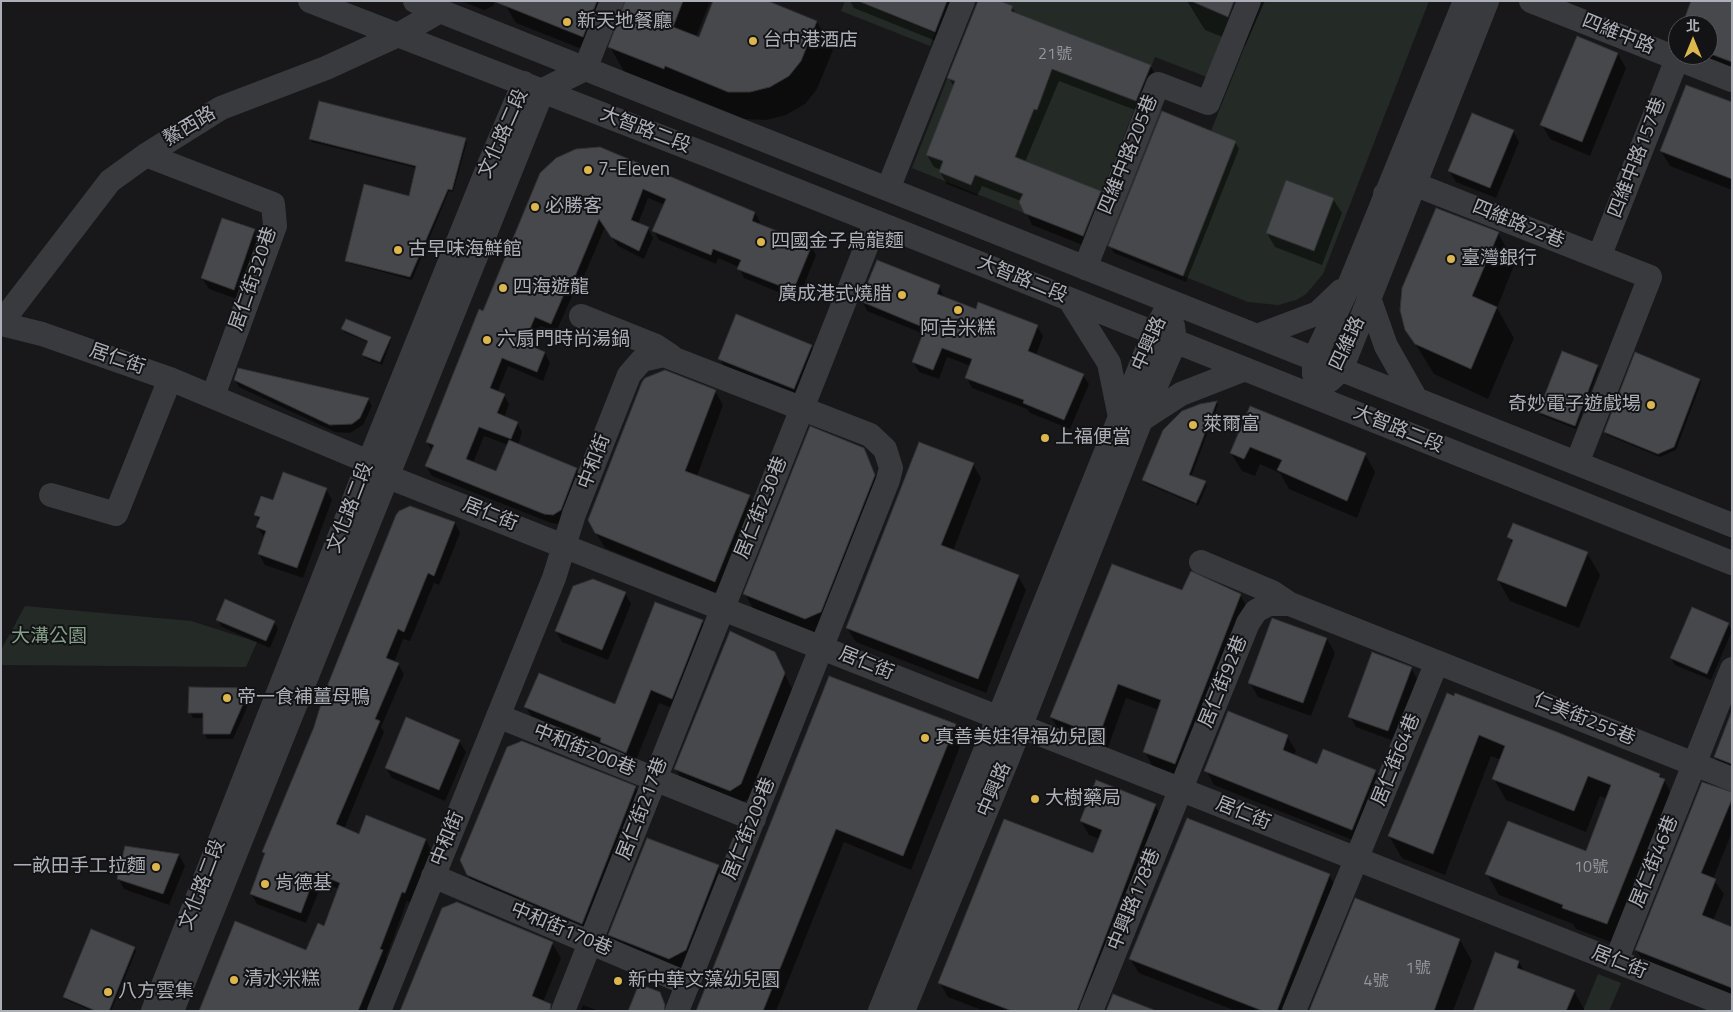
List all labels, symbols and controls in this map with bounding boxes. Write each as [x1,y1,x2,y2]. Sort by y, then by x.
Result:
street label: 四維中路 [1578,10,1658,60]
place label: 新天地餐廳 [577,11,672,33]
north arrow [1668,15,1718,65]
text: 北 [1686,15,1700,36]
marker: 新天地餐廳 [561,16,573,28]
place label: 台中港酒店 [763,30,858,52]
marker: 台中港酒店 [747,35,759,47]
house number: 21號 [1038,45,1072,65]
street label: 文化路二段 [474,86,534,182]
street label: 四維中路205巷 [1095,92,1163,218]
street label: 四維中路157巷 [1605,95,1671,221]
street label: 鰲西路 [160,103,220,151]
street label: 大智路二段 [597,103,693,159]
place label: 7-Eleven [598,159,670,181]
marker: 7-Eleven [582,164,594,176]
place label: 必勝客 [545,196,602,218]
street label: 四維路22巷 [1469,196,1567,254]
marker: 必勝客 [529,201,541,213]
street label: 居仁街320巷 [226,224,282,334]
place label: 四國金子烏龍麵 [771,231,904,253]
marker: 四國金子烏龍麵 [755,236,767,248]
place label: 古早味海鮮館 [408,239,522,261]
marker: 古早味海鮮館 [392,244,404,256]
place label: 臺灣銀行 [1461,248,1537,270]
street label: 大智路二段 [974,252,1070,308]
marker: 臺灣銀行 [1445,253,1457,265]
place label: 四海遊龍 [513,277,589,299]
marker: 四海遊龍 [497,282,509,294]
place label: 廣成港式燒腊 [778,284,892,306]
marker: 廣成港式燒腊 [896,289,908,301]
marker: 阿吉米糕 [952,304,964,316]
street label: 中興路 [1128,313,1172,375]
street label: 四維路 [1326,313,1370,375]
place label: 阿吉米糕 [920,318,996,340]
place label: 六扇門時尚湯鍋 [497,329,630,351]
marker: 六扇門時尚湯鍋 [481,334,493,346]
street label: 居仁街 [86,340,148,380]
place label: 奇妙電子遊戲場 [1508,394,1641,416]
marker: 奇妙電子遊戲場 [1645,399,1657,411]
street label: 大智路二段 [1350,402,1446,458]
place label: 萊爾富 [1203,414,1260,436]
marker: 萊爾富 [1187,419,1199,431]
place label: 上福便當 [1055,427,1131,449]
street label: 中和街 [574,431,616,493]
marker: 上福便當 [1039,432,1051,444]
street label: 居仁街230巷 [731,454,793,562]
street label: 文化路二段 [323,460,379,556]
street label: 居仁街 [459,494,521,536]
park label: 大溝公園 [11,626,87,648]
street label: 居仁街92巷 [1195,633,1253,731]
street label: 居仁街 [835,643,897,685]
place label: 帝一食補薑母鴨 [237,687,370,709]
street label: 仁美街255巷 [1530,689,1638,751]
marker: 帝一食補薑母鴨 [221,692,233,704]
street label: 居仁街64巷 [1368,711,1426,809]
street label: 中和街200巷 [530,720,638,782]
place label: 真善美娃得福幼兒園 [935,727,1106,749]
marker: 真善美娃得福幼兒園 [919,732,931,744]
street label: 居仁街217巷 [613,755,673,863]
street label: 中興路 [973,759,1017,821]
street label: 居仁街209巷 [719,775,781,883]
place label: 大樹藥局 [1045,788,1121,810]
marker: 大樹藥局 [1029,793,1041,805]
street label: 居仁街 [1212,793,1274,835]
street label: 中和街 [427,808,469,870]
street label: 居仁街46巷 [1626,813,1684,911]
street label: 文化路二段 [175,837,231,933]
street label: 中興路178巷 [1104,846,1166,954]
place label: 一畝田手工拉麵 [13,856,146,878]
house number: 10號 [1574,858,1608,878]
marker: 一畝田手工拉麵 [150,861,162,873]
place label: 肯德基 [275,873,332,895]
marker: 肯德基 [259,878,271,890]
street label: 中和街170巷 [507,898,615,962]
street label: 居仁街 [1588,942,1650,984]
house number: 1號 [1406,959,1430,979]
place label: 清水米糕 [244,969,320,991]
place label: 新中華文藻幼兒園 [628,970,780,992]
house number: 4號 [1364,972,1388,992]
marker: 清水米糕 [228,974,240,986]
marker: 新中華文藻幼兒園 [612,975,624,987]
place label: 八方雲集 [118,981,194,1003]
marker: 八方雲集 [102,986,114,998]

